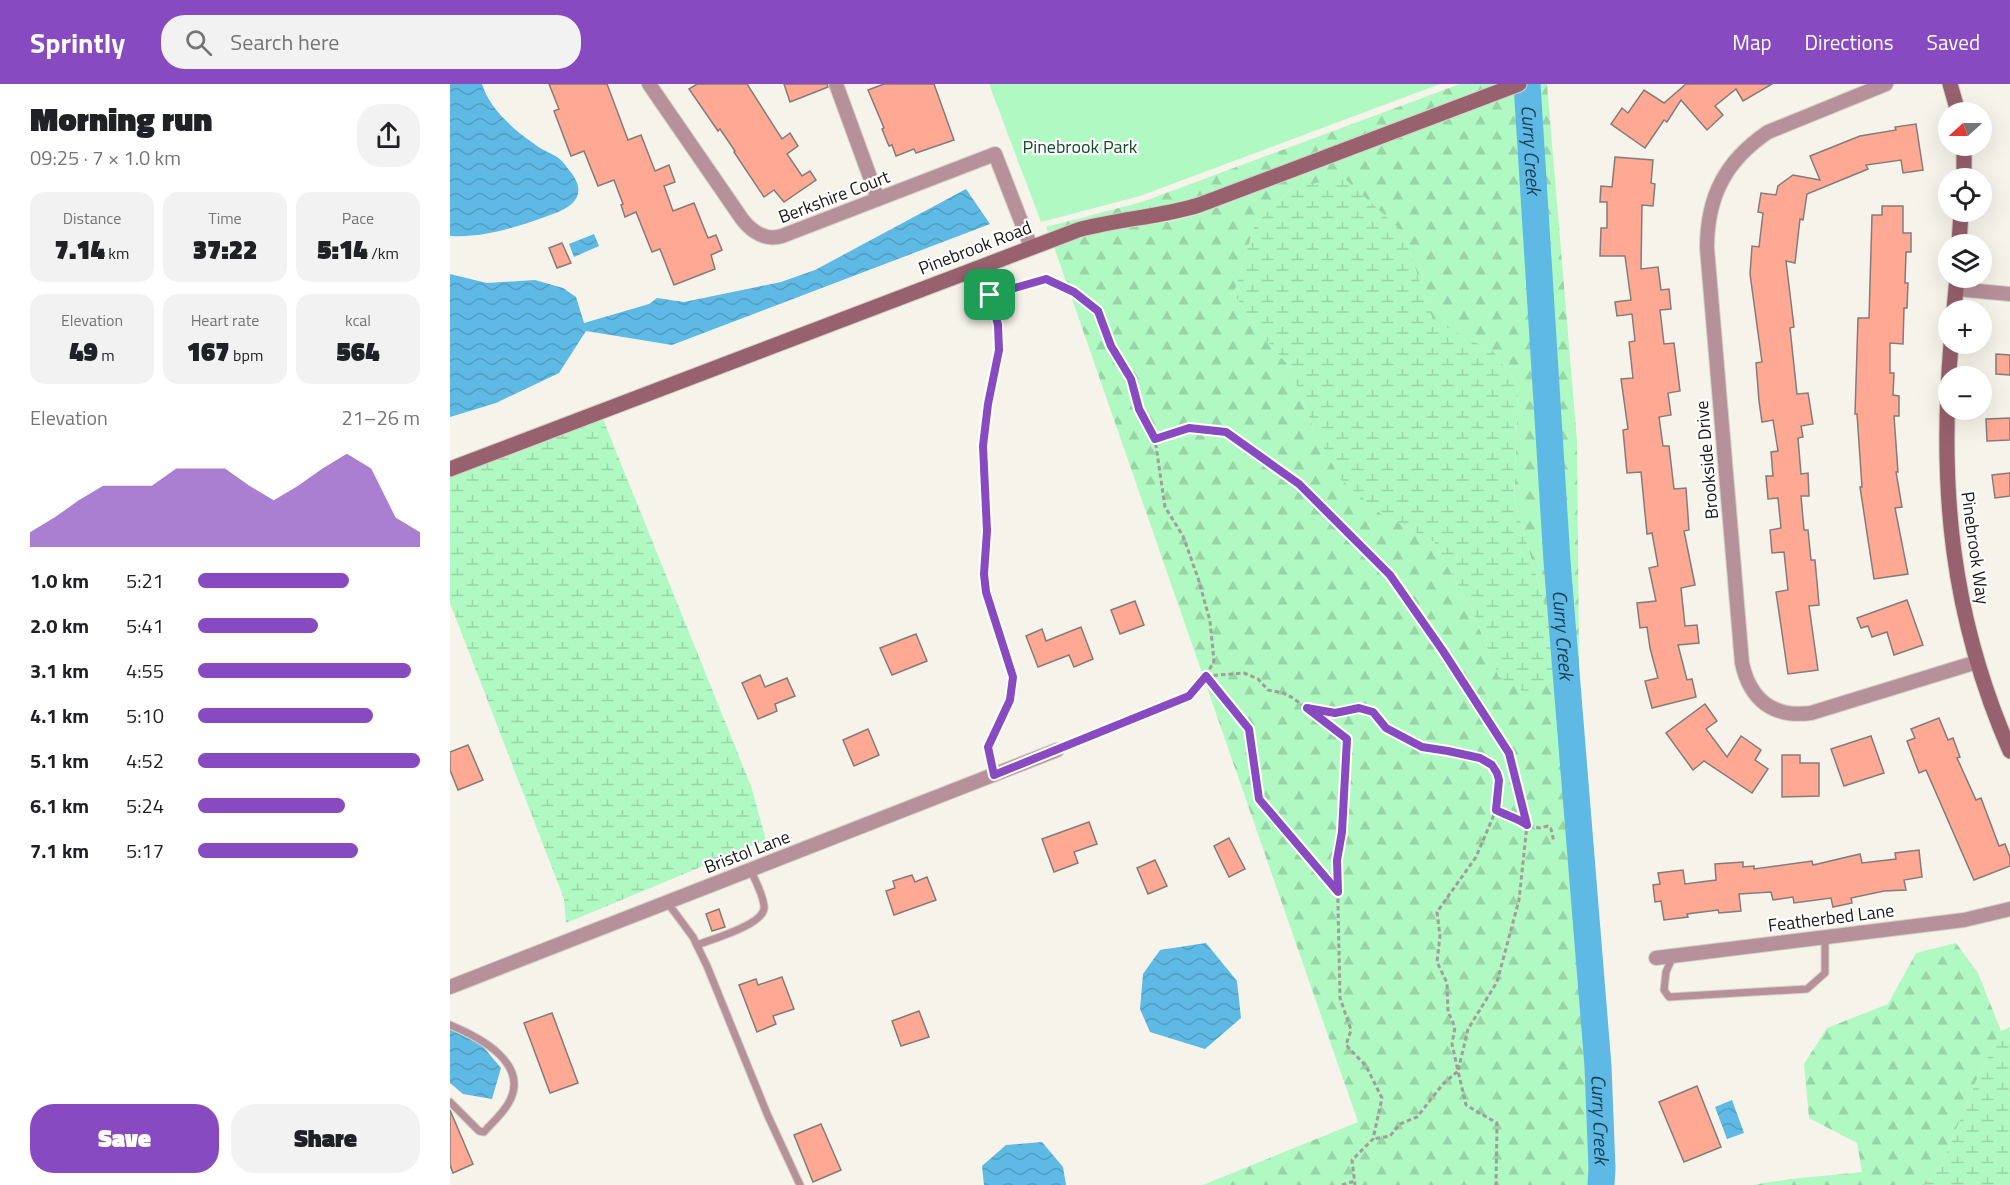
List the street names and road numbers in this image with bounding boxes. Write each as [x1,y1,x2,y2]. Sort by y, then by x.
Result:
street label: Berkshire Court [774,163,894,230]
street label: Pinebrook Road [914,214,1035,282]
street label: Brookside Drive [1688,400,1725,521]
street label: Pinebrook Way [1954,490,1997,606]
street label: Bristol Lane [700,823,794,880]
street label: Featherbed Lane [1766,896,1896,939]

